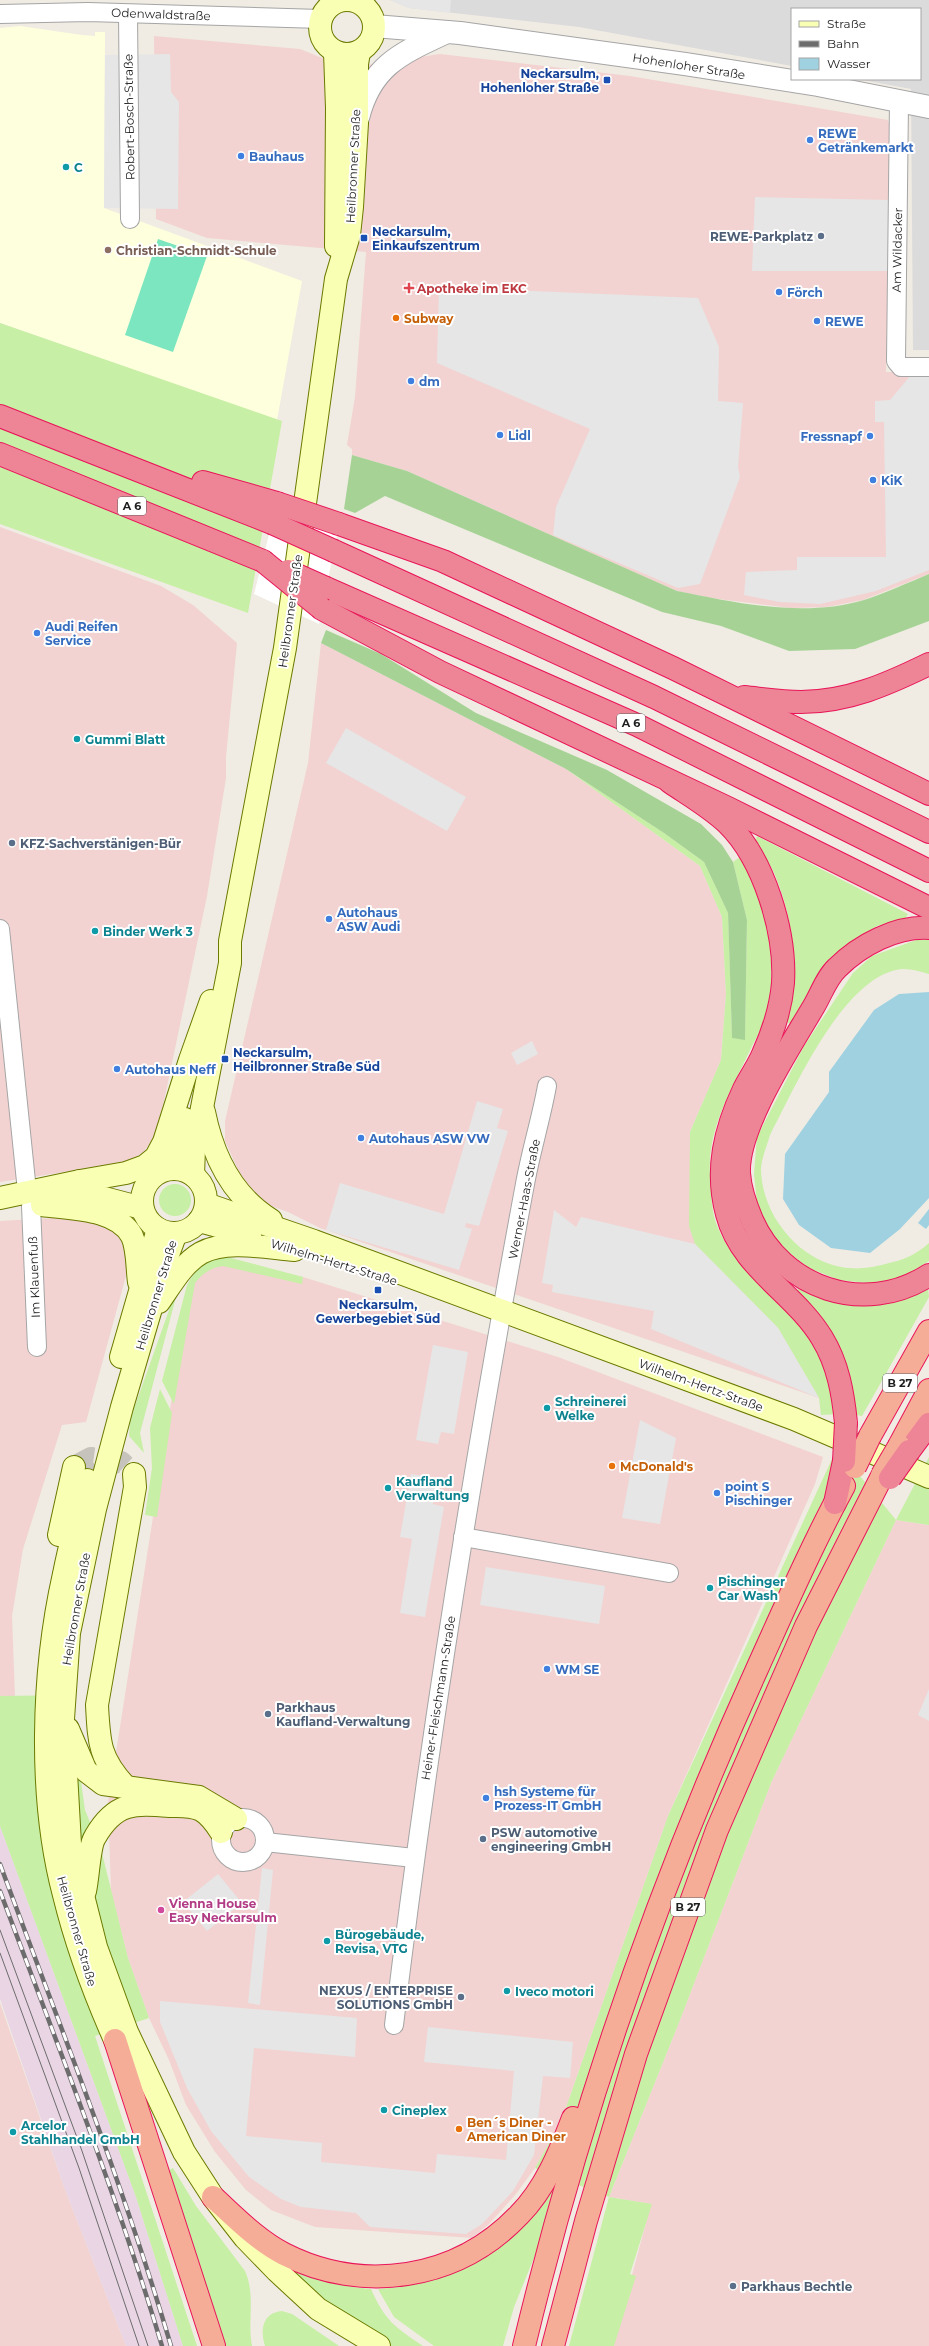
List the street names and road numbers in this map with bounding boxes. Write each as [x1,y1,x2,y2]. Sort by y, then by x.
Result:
street label: Odenwaldstraße [111,5,211,23]
street label: Hohenloher Straße [632,50,746,82]
street label: Robert-Bosch-Straße [120,54,138,180]
street label: Heilbronner Straße [343,109,363,223]
street label: Am Wildacker [889,207,905,293]
road number: A 6 [118,497,146,515]
street label: Heilbronner Straße [275,553,305,669]
road number: A 6 [617,714,645,732]
street label: Werner-Haas-Straße [505,1138,543,1260]
street label: Im Klauenfuß [25,1236,43,1318]
street label: Wilhelm-Hertz-Straße [269,1236,399,1288]
street label: Heilbronner Straße [132,1238,180,1352]
street label: Wilhelm-Hertz-Straße [637,1355,765,1415]
road number: B 27 [883,1374,917,1392]
street label: Heilbronner Straße [59,1551,93,1667]
street label: Heiner-Fleischmann-Straße [418,1615,458,1781]
street label: Heilbronner Straße [54,1874,100,1988]
road number: B 27 [671,1898,705,1916]

